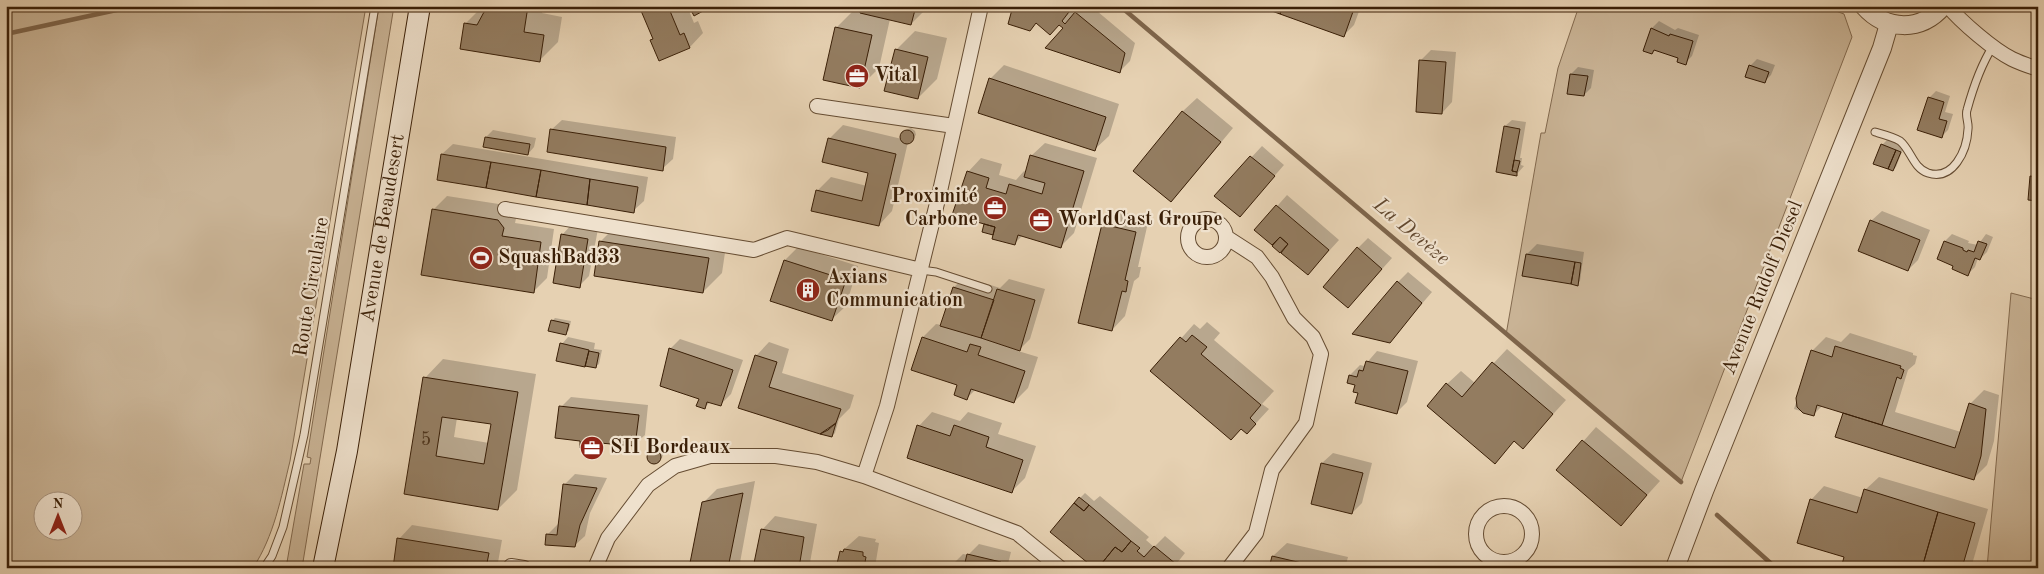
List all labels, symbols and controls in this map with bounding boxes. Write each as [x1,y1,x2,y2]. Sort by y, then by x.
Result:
office icon: Vital [844,63,870,89]
place label: Vital [874,66,918,86]
street label: Avenue de Beaudesert [358,133,409,324]
place label: Proximité Carbone [891,187,978,230]
water label: La Devèze [1368,194,1453,270]
office icon: Proximité Carbone [982,195,1008,221]
street label: Avenue Rudolf Diesel [1719,198,1807,378]
office icon: WorldCast Groupe [1028,207,1054,233]
place label: WorldCast Groupe [1058,210,1223,230]
street label: Route Circulaire [291,216,333,358]
sports icon: SquashBad33 [468,245,494,271]
place label: SquashBad33 [498,248,620,268]
place label: Axians Communication [826,268,963,311]
building icon: Axians Communication [795,277,821,303]
house number: 5 [421,431,431,449]
office icon: SII Bordeaux [579,435,605,461]
place label: SII Bordeaux [610,438,730,458]
north arrow [32,492,82,542]
text: N [53,497,64,511]

